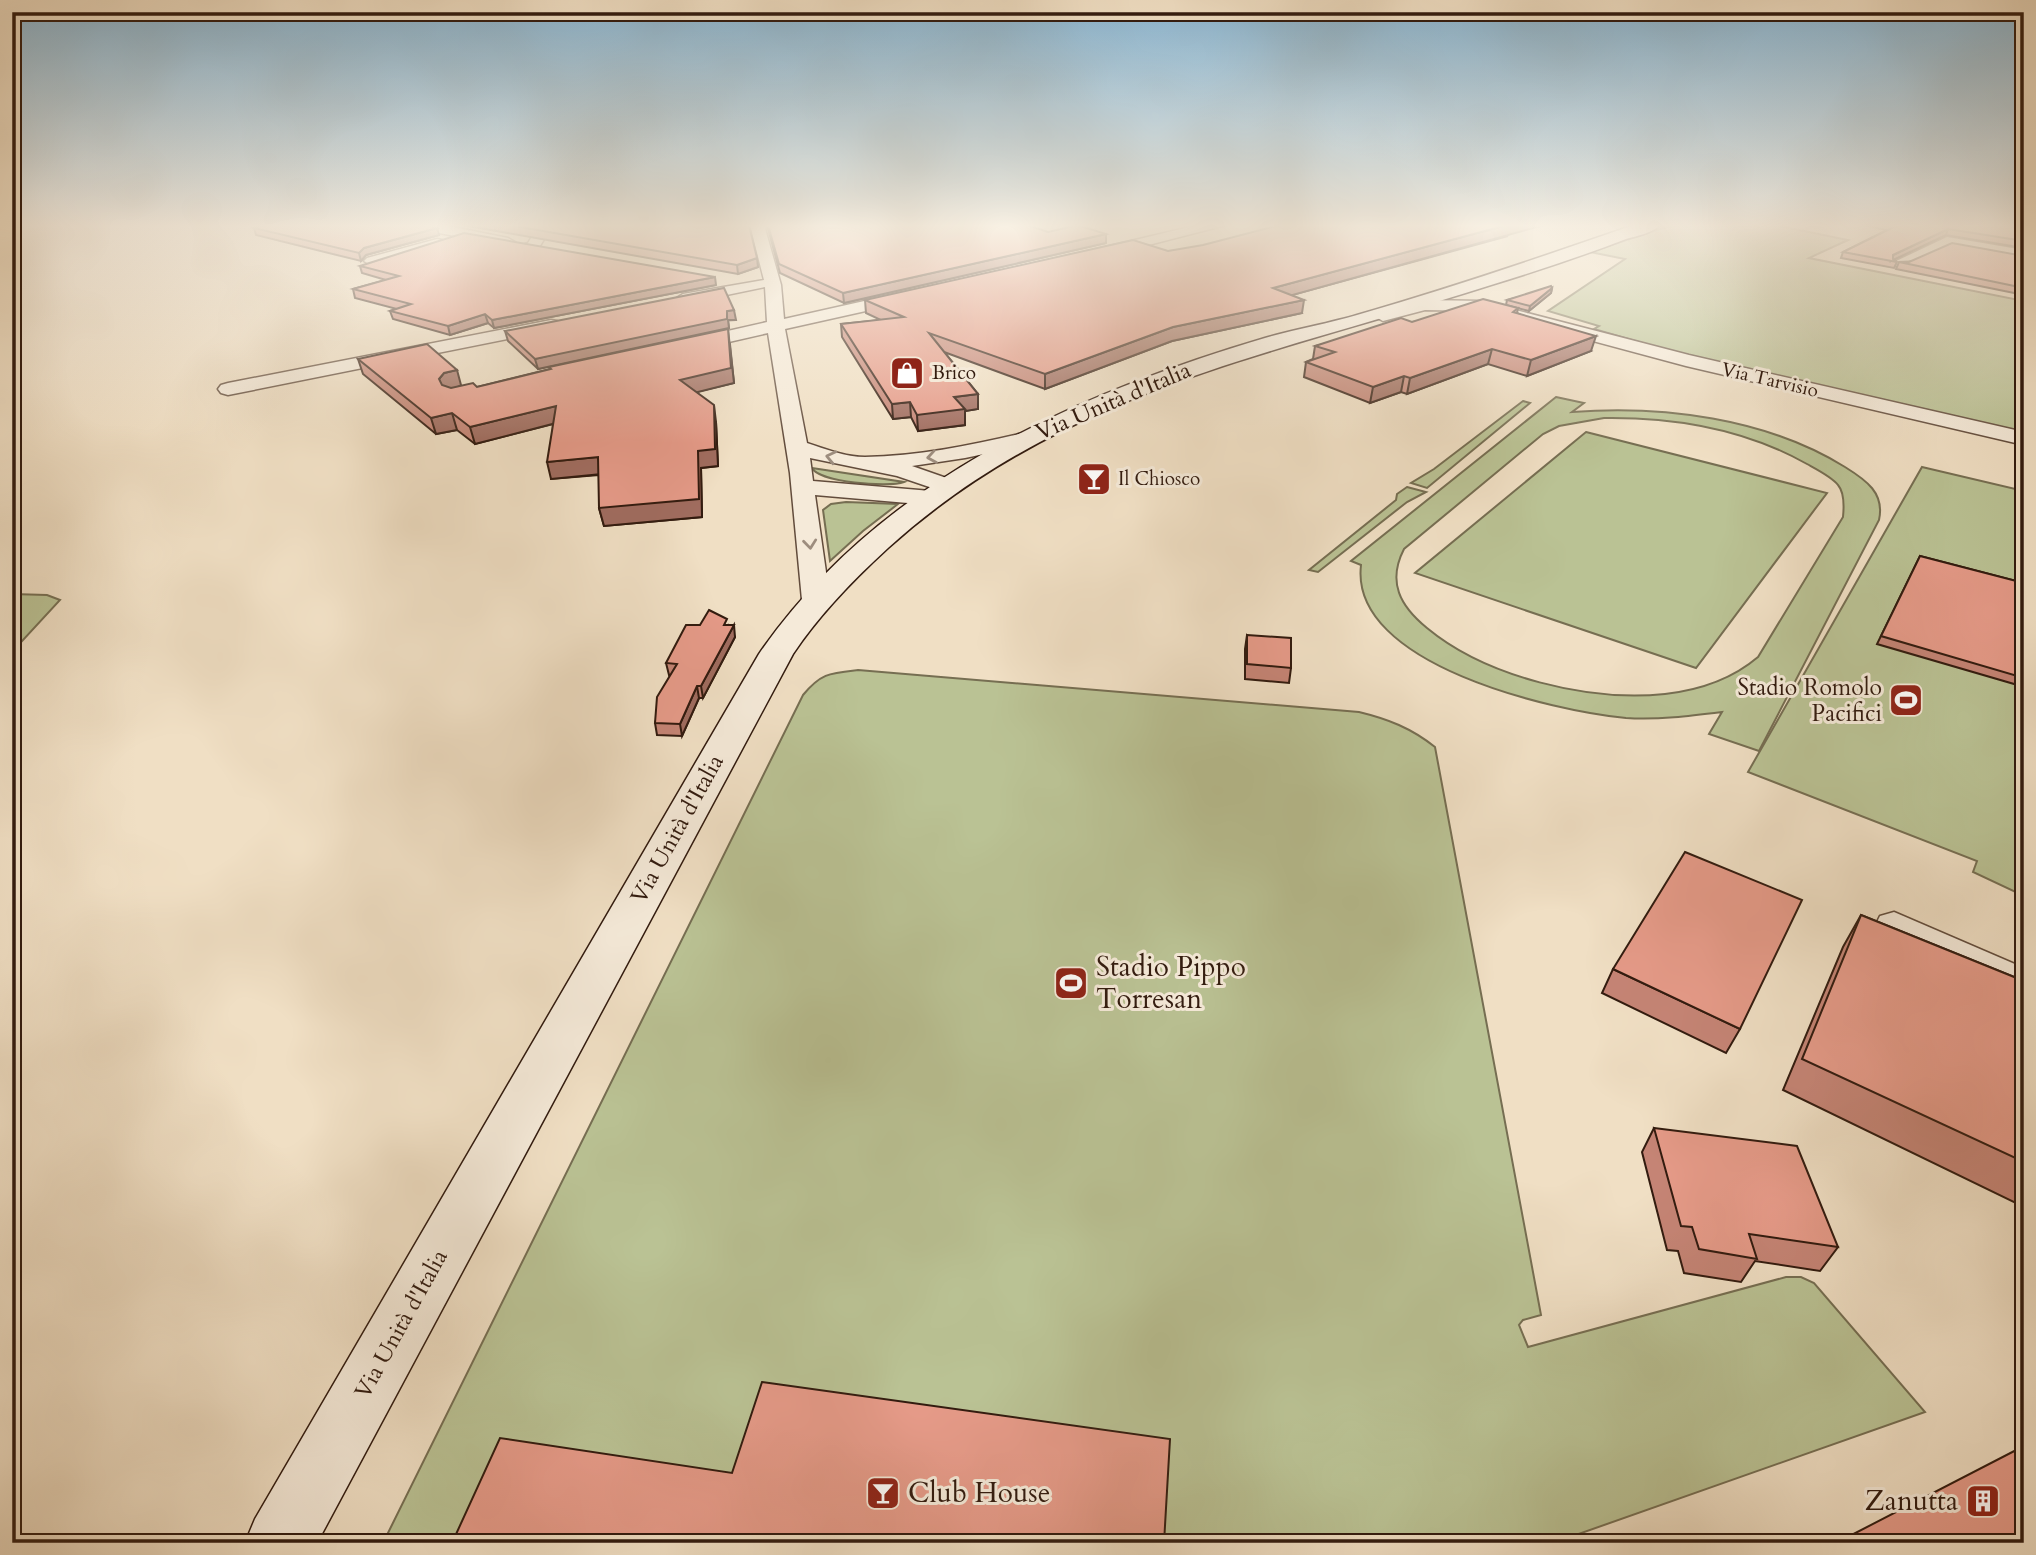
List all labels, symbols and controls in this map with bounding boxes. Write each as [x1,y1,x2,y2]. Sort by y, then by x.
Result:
shop icon: Brico [888,354,926,392]
street label: Via Unità d'Italia [1031,354,1195,448]
street label: Via Tarvisio [1719,356,1821,404]
place label: Brico [932,360,976,386]
one-way arrow [926,450,938,465]
one-way arrow [825,451,837,465]
bar icon: Il Chiosco [1075,460,1113,498]
place label: Il Chiosco [1118,466,1200,492]
one-way arrow [802,538,817,549]
place label: Stadio Romolo Pacifici [1737,672,1882,729]
sports icon: Stadio Romolo Pacifici [1887,681,1925,719]
street label: Via Unità d'Italia [623,749,731,909]
place label: Stadio Pippo Torresan [1096,948,1246,1018]
sports icon: Stadio Pippo Torresan [1052,964,1090,1002]
street label: Via Unità d'Italia [347,1244,455,1404]
bar icon: Club House [864,1474,902,1512]
place label: Club House [908,1474,1050,1512]
place label: Zanutta [1865,1482,1958,1520]
building icon: Zanutta [1964,1482,2002,1520]

